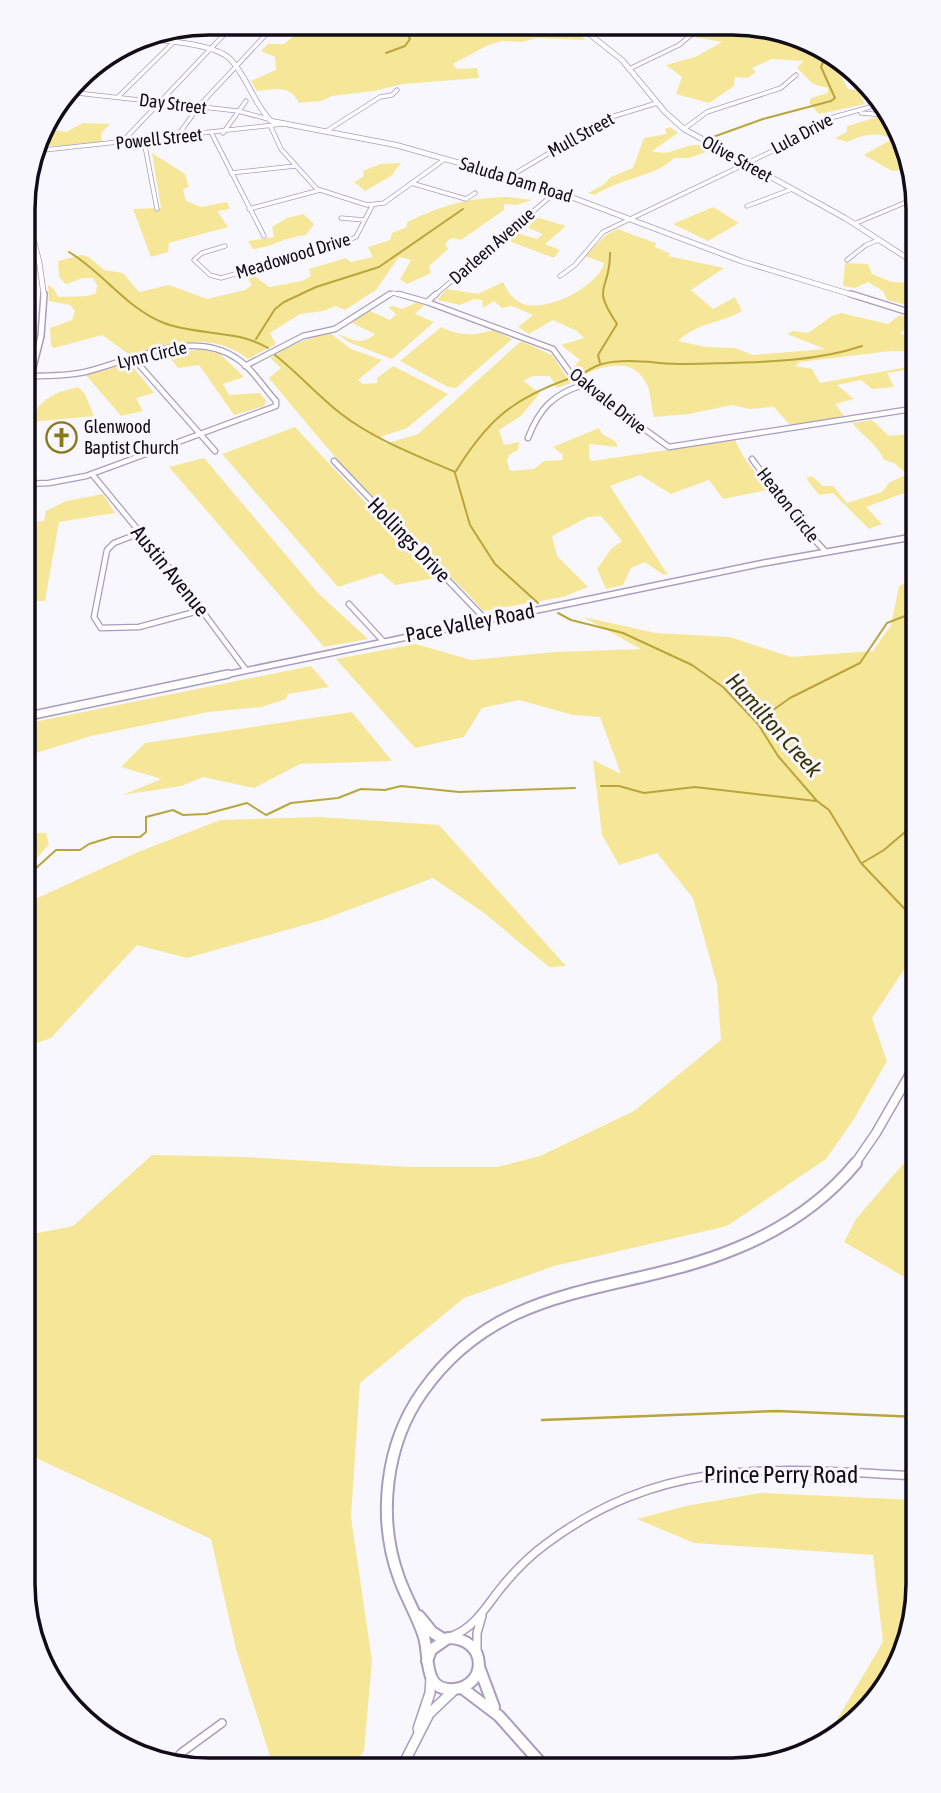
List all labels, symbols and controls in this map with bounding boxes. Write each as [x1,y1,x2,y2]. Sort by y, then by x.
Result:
street label: Day Street [138,89,208,118]
street label: Mull Street [544,108,617,161]
street label: Lula Drive [768,109,836,158]
street label: Powell Street [115,124,203,154]
street label: Olive Street [699,131,776,186]
street label: Saluda Dam Road [457,152,575,207]
street label: Darleen Avenue [445,203,538,288]
street label: Meadowood Drive [233,228,353,283]
street label: Lynn Circle [115,336,189,373]
street label: Oakvale Drive [566,363,651,438]
place label: Glenwood Baptist Church [84,416,179,458]
church icon: Glenwood Baptist Church [44,420,78,454]
street label: Heaton Circle [753,463,824,546]
street label: Hollings Drive [363,492,456,587]
street label: Austin Avenue [127,520,215,621]
street label: Pace Valley Road [403,598,536,646]
water label: Hamilton Creek [721,668,828,783]
street label: Prince Perry Road [704,1461,858,1488]

